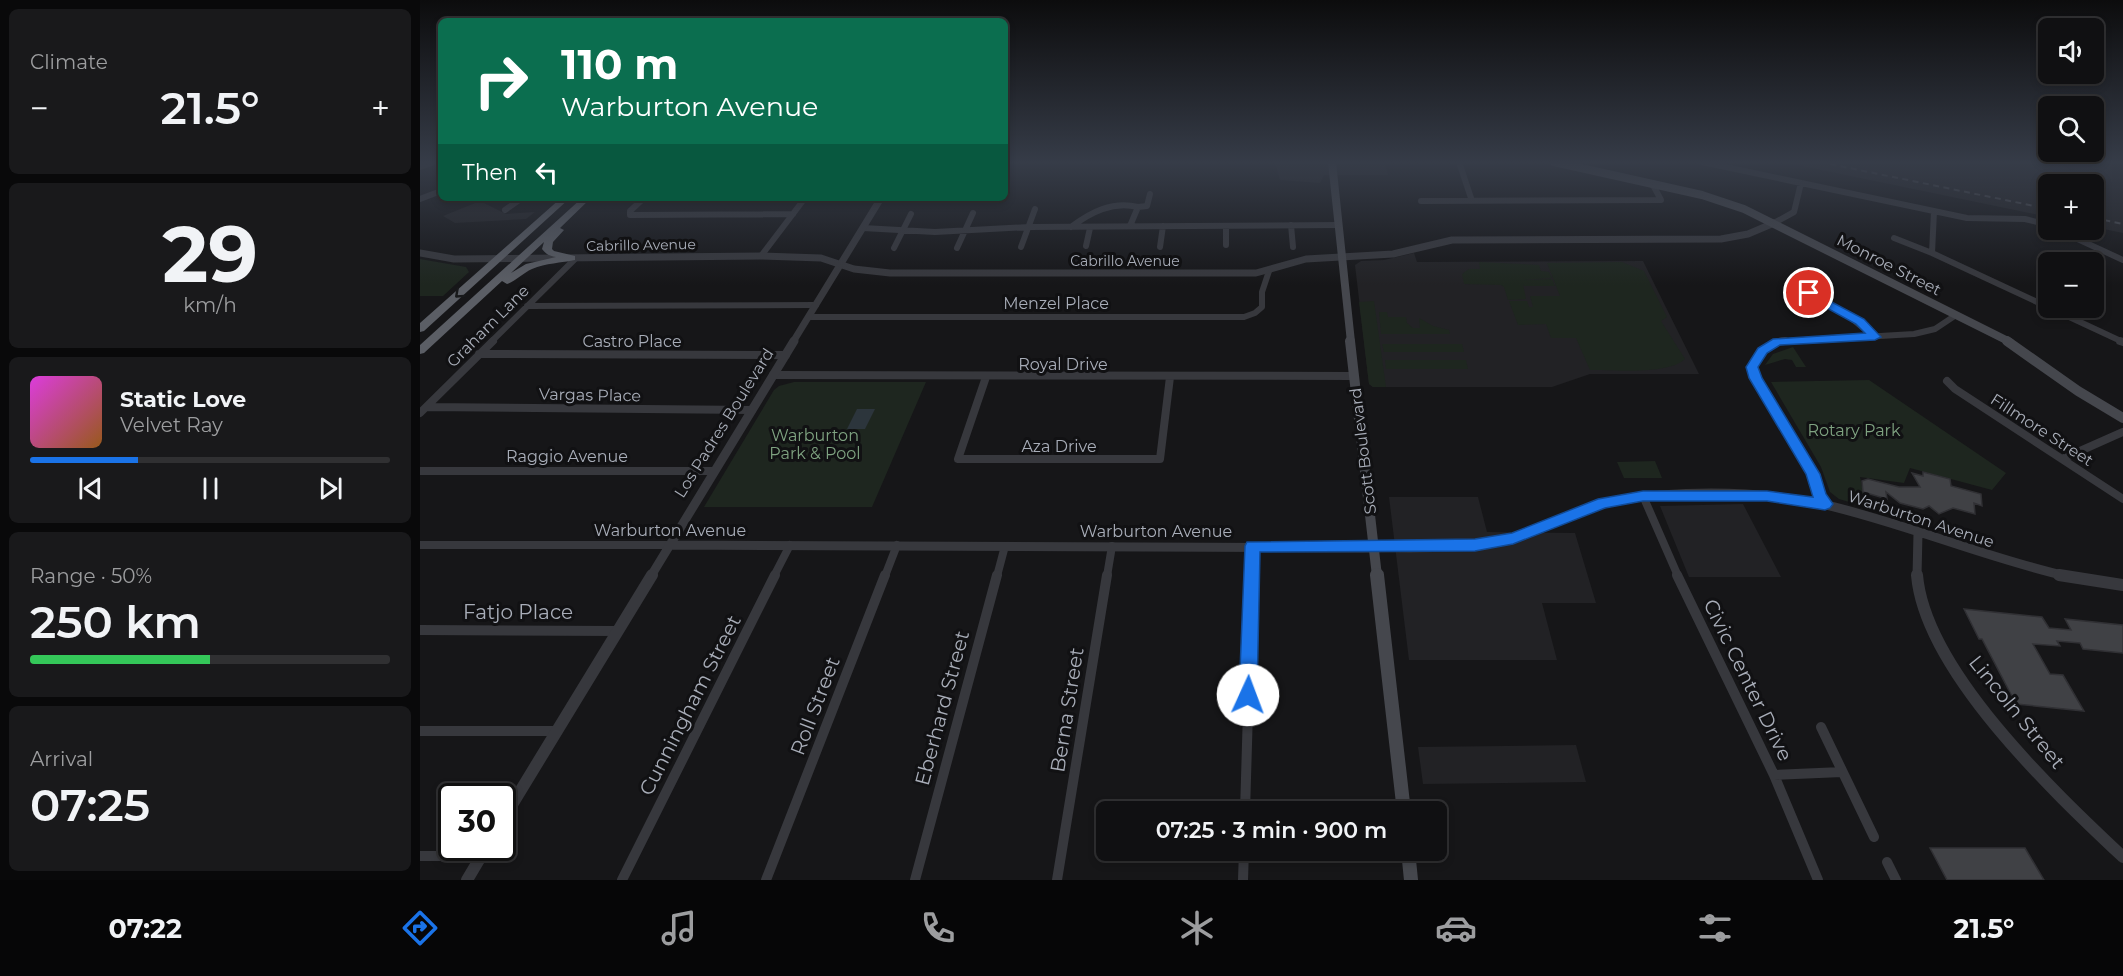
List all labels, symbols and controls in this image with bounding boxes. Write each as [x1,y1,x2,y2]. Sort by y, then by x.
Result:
map controls [2038,18,2104,318]
button: sound [2038,18,2104,84]
text: 110 m [561,38,678,90]
icon: right [462,42,540,120]
text: Climate [30,50,108,74]
text: 21.5° [160,80,260,135]
text: − [30,88,49,128]
text: + [371,88,390,128]
text: Warburton Avenue [561,90,818,123]
button: search [2038,96,2104,162]
icon: left [530,156,563,189]
text: Then [462,159,518,186]
button: + [2038,174,2104,240]
text: 29 [162,206,258,302]
street label: Monroe Street [1834,231,1945,300]
street label: Cabrillo Avenue [586,235,696,255]
street label: Cabrillo Avenue [1070,252,1180,270]
button: − [2038,252,2104,318]
pin [1783,267,1834,318]
icon: arrive [1792,276,1825,309]
street label: Graham Lane [443,281,533,371]
one-way arrow [455,287,466,298]
text: km/h [183,293,237,317]
street label: Menzel Place [1003,294,1109,313]
street label: Castro Place [582,332,682,351]
street label: Los Padres Boulevard [670,345,778,501]
street label: Royal Drive [1018,355,1108,374]
street label: Vargas Place [539,385,641,405]
text: Static Love [120,386,246,413]
street label: Scott Boulevard [1346,387,1380,515]
street label: Fillmore Street [1987,390,2097,471]
text: Velvet Ray [120,413,223,437]
park label: Rotary Park [1808,421,1901,440]
park label: Warburton Park & Pool [769,426,861,463]
street label: Aza Drive [1021,437,1097,456]
street label: Raggio Avenue [506,447,628,466]
icon: previous [74,472,107,505]
icon: pause [194,472,227,505]
icon: next [314,472,347,505]
street label: Warburton Avenue [1846,486,1996,552]
street label: Warburton Avenue [594,521,746,540]
street label: Warburton Avenue [1080,522,1232,541]
text: Range · 50% [30,564,152,588]
text: 250 km [30,594,201,649]
street label: Civic Center Drive [1698,595,1798,765]
street label: Fatjo Place [463,600,573,624]
street label: Cunningham Street [634,611,746,799]
street label: Eberhard Street [910,628,974,788]
street label: Berna Street [1045,646,1089,774]
street label: Lincoln Street [1964,650,2070,774]
street label: Roll Street [785,653,845,759]
position arrow [1216,663,1280,727]
text: Arrival [30,747,93,771]
text: 07:25 [30,777,150,832]
speed limit sign: 30 [438,783,516,861]
text: 07:25 · 3 min · 900 m [1156,817,1387,844]
icon: directions [399,907,441,949]
icon: music [658,907,700,949]
icon: phone [917,907,959,949]
icon: climate [1176,907,1218,949]
icon: car [1435,907,1477,949]
icon: filters [1694,907,1736,949]
text: 07:22 [109,912,182,945]
text: 21.5° [1954,912,2014,945]

